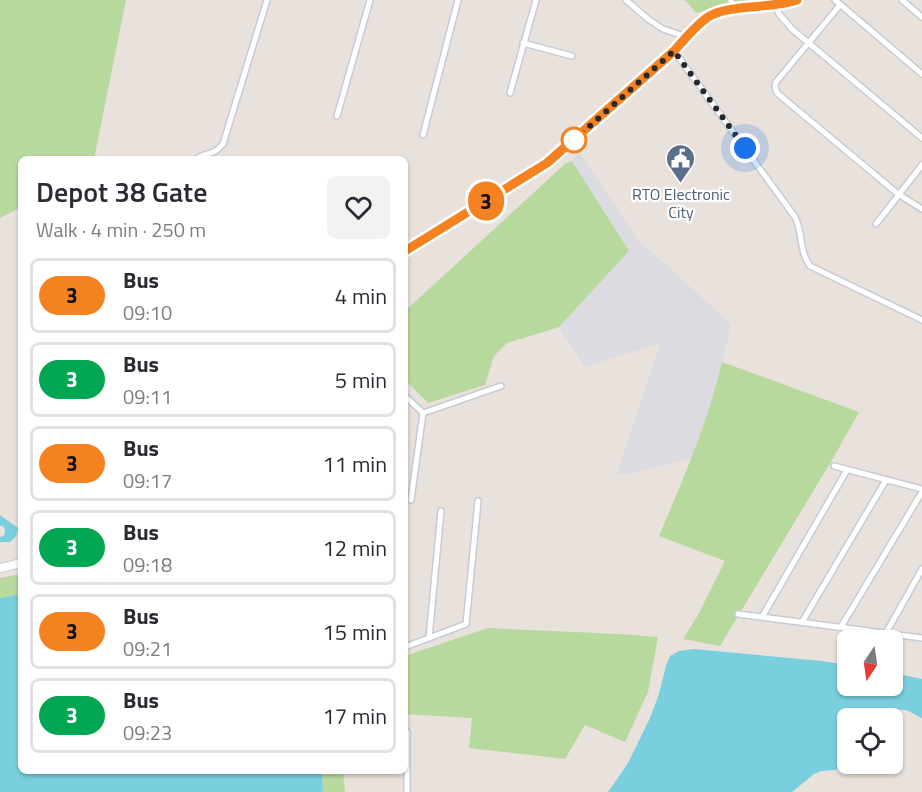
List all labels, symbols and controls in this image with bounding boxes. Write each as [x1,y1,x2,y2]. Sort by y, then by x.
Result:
unlabelled marker [561,127,587,153]
your location [730,133,760,163]
public building icon: RTO Electronic City [665,142,697,184]
text: Depot 38 Gate [36,170,207,213]
button: heart [327,176,390,239]
line badge: 3 [466,182,506,220]
place label: RTO Electronic City [632,182,730,224]
text: 3 [480,185,492,217]
text: Walk · 4 min · 250 m [36,214,206,245]
text: Bus [123,263,159,297]
text: 3 [66,279,78,311]
text: 4 min [335,279,387,313]
text: 09:10 [123,297,172,328]
text: Bus [123,347,159,381]
text: 3 [66,363,78,395]
text: 5 min [335,363,387,397]
text: 09:11 [123,381,172,412]
text: Bus [123,431,159,465]
text: 3 [66,447,78,479]
text: 11 min [322,447,387,481]
text: 09:17 [123,465,172,496]
text: Bus [123,515,159,549]
text: 3 [66,531,78,563]
text: 12 min [322,531,387,565]
text: 09:18 [123,549,172,580]
text: Bus [123,599,159,633]
text: 3 [66,615,78,647]
text: 15 min [322,615,387,649]
north arrow [837,630,903,696]
map controls [837,630,903,774]
text: 09:21 [123,633,172,664]
text: Bus [123,683,159,717]
text: 3 [66,699,78,731]
text: 17 min [322,699,387,733]
button: locate [837,708,903,774]
text: 09:23 [123,717,172,748]

